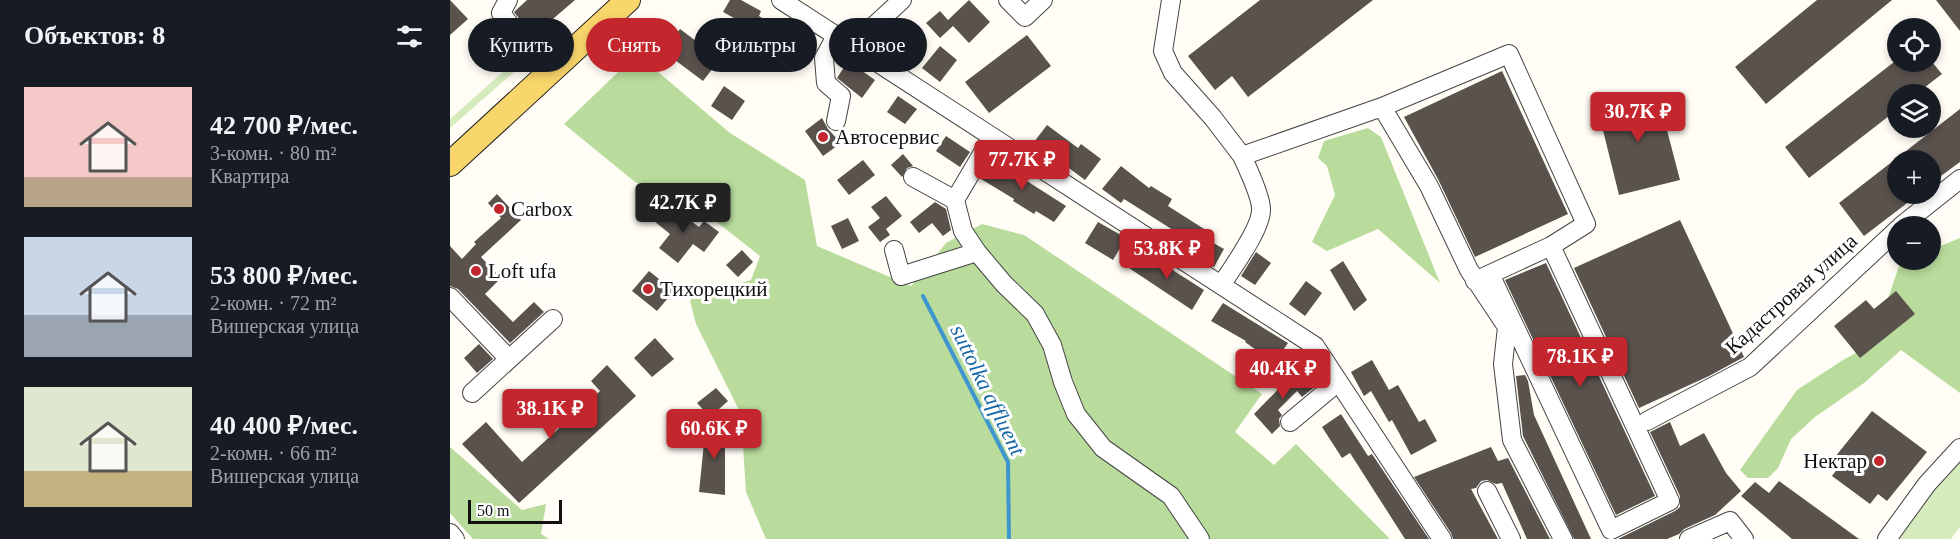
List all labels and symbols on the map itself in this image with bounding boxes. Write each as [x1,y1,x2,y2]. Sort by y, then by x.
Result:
pin: 30.7K ₽ [1583,92,1693,143]
place label: Автосервис [835,125,939,149]
marker: Автосервис [816,130,830,144]
pin: 77.7K ₽ [967,140,1077,191]
pin: 42.7K ₽ [628,183,738,234]
place label: Carbox [511,197,573,221]
marker: Carbox [492,202,506,216]
street label: Кадастровая улица [1720,228,1862,359]
pin: 53.8K ₽ [1112,229,1222,280]
place label: Loft ufa [488,259,557,283]
marker: Loft ufa [469,264,483,278]
place label: Тихорецкий [660,277,767,301]
marker: Тихорецкий [641,282,655,296]
water label: suttolka affluent [946,321,1031,460]
pin: 78.1K ₽ [1525,337,1635,388]
pin: 40.4K ₽ [1228,349,1338,400]
pin: 38.1K ₽ [495,389,605,440]
pin: 60.6K ₽ [659,409,769,460]
place label: Нектар [1803,449,1867,473]
marker: Нектар [1872,454,1886,468]
scale bar [468,497,562,524]

